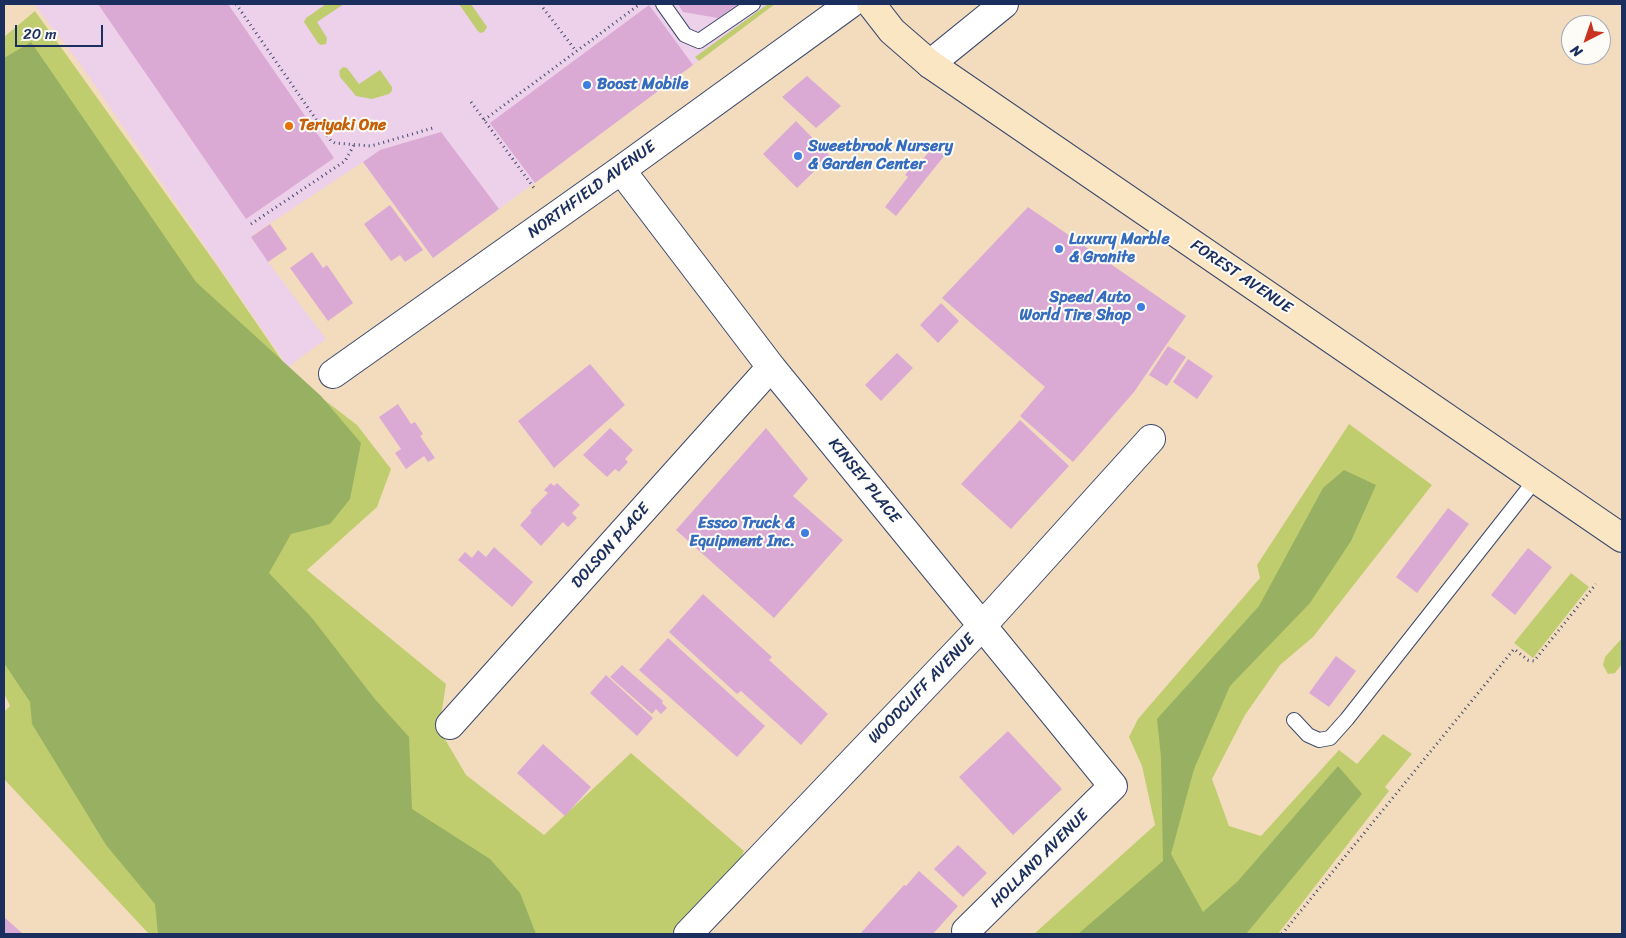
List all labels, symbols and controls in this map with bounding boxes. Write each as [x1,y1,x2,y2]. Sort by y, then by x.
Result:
scale bar [18,15,105,47]
north arrow [1561,15,1611,65]
text: 20 m [23,21,57,47]
text: N [1565,38,1588,64]
place label: Boost Mobile [597,75,689,95]
marker: Boost Mobile [581,79,593,91]
place label: Teriyaki One [299,116,386,136]
marker: Teriyaki One [283,120,295,132]
street label: NORTHFIELD AVENUE [524,137,660,243]
place label: Sweetbrook Nursery & Garden Center [808,137,953,175]
marker: Sweetbrook Nursery & Garden Center [792,150,804,162]
place label: Luxury Marble & Granite [1069,230,1170,268]
street label: FOREST AVENUE [1187,236,1295,318]
marker: Luxury Marble & Granite [1053,243,1065,255]
place label: Speed Auto World Tire Shop [1020,288,1131,326]
marker: Speed Auto World Tire Shop [1135,301,1147,313]
street label: KINSEY PLACE [824,435,904,527]
street label: DOLSON PLACE [568,500,654,592]
place label: Essco Truck & Equipment Inc. [689,514,795,552]
marker: Essco Truck & Equipment Inc. [799,527,811,539]
street label: WOODCLIFF AVENUE [865,630,979,748]
street label: HOLLAND AVENUE [987,806,1093,912]

